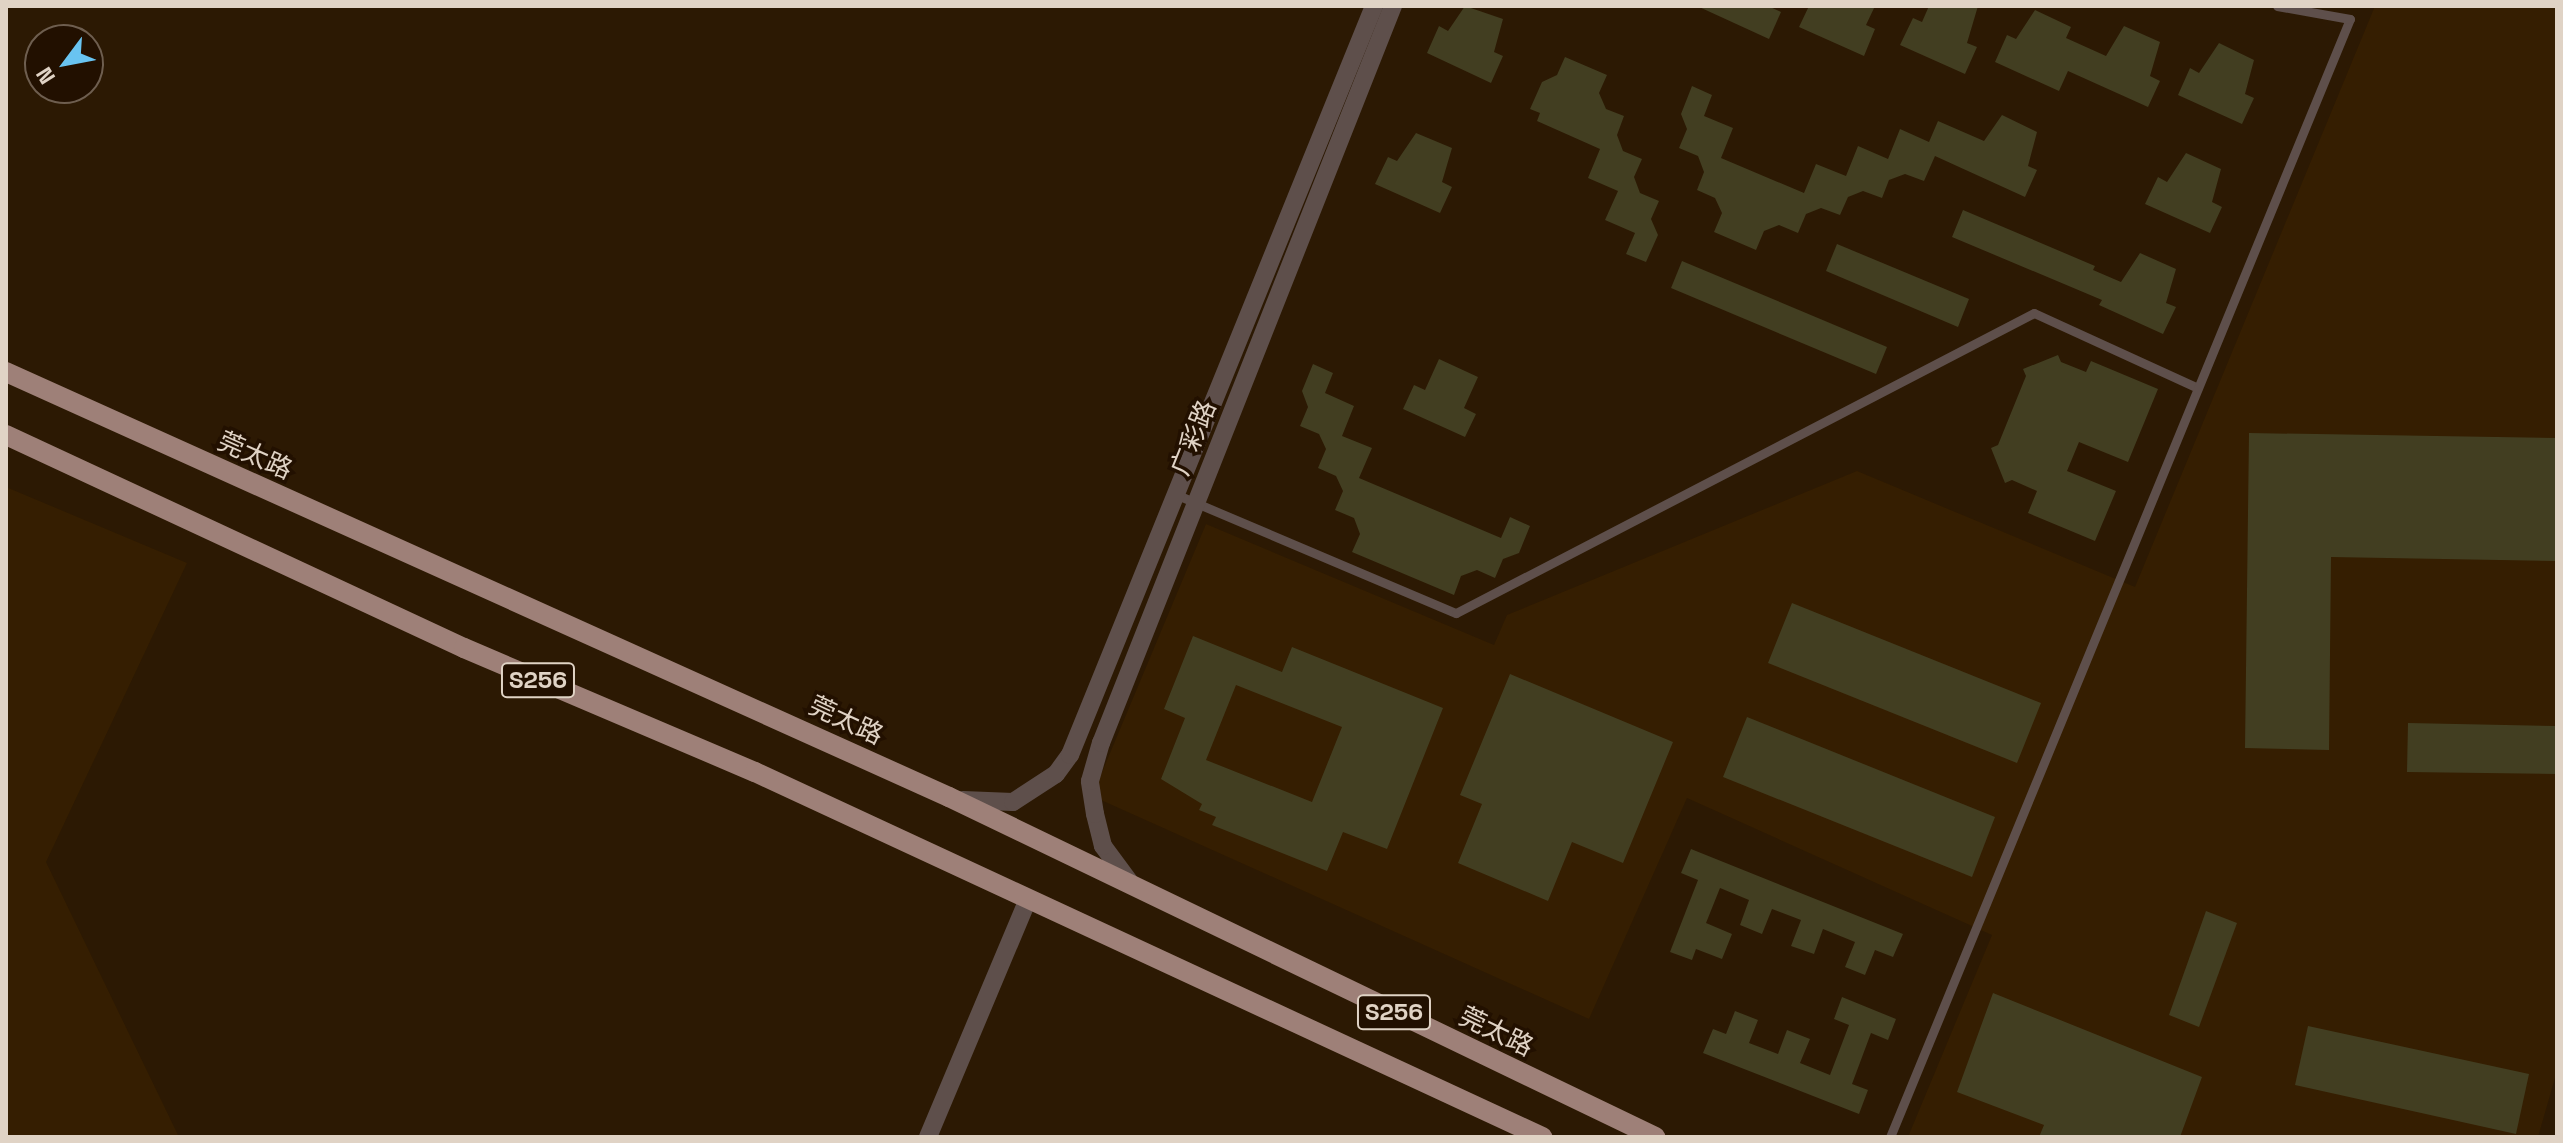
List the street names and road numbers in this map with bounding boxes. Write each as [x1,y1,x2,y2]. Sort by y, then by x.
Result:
street label: 广彩路 [1165,396,1223,480]
street label: 莞太路 [213,426,297,486]
road number: S256 [500,660,576,700]
street label: 莞太路 [804,690,888,752]
road number: S256 [1356,992,1432,1032]
street label: 莞太路 [1454,1001,1538,1063]

